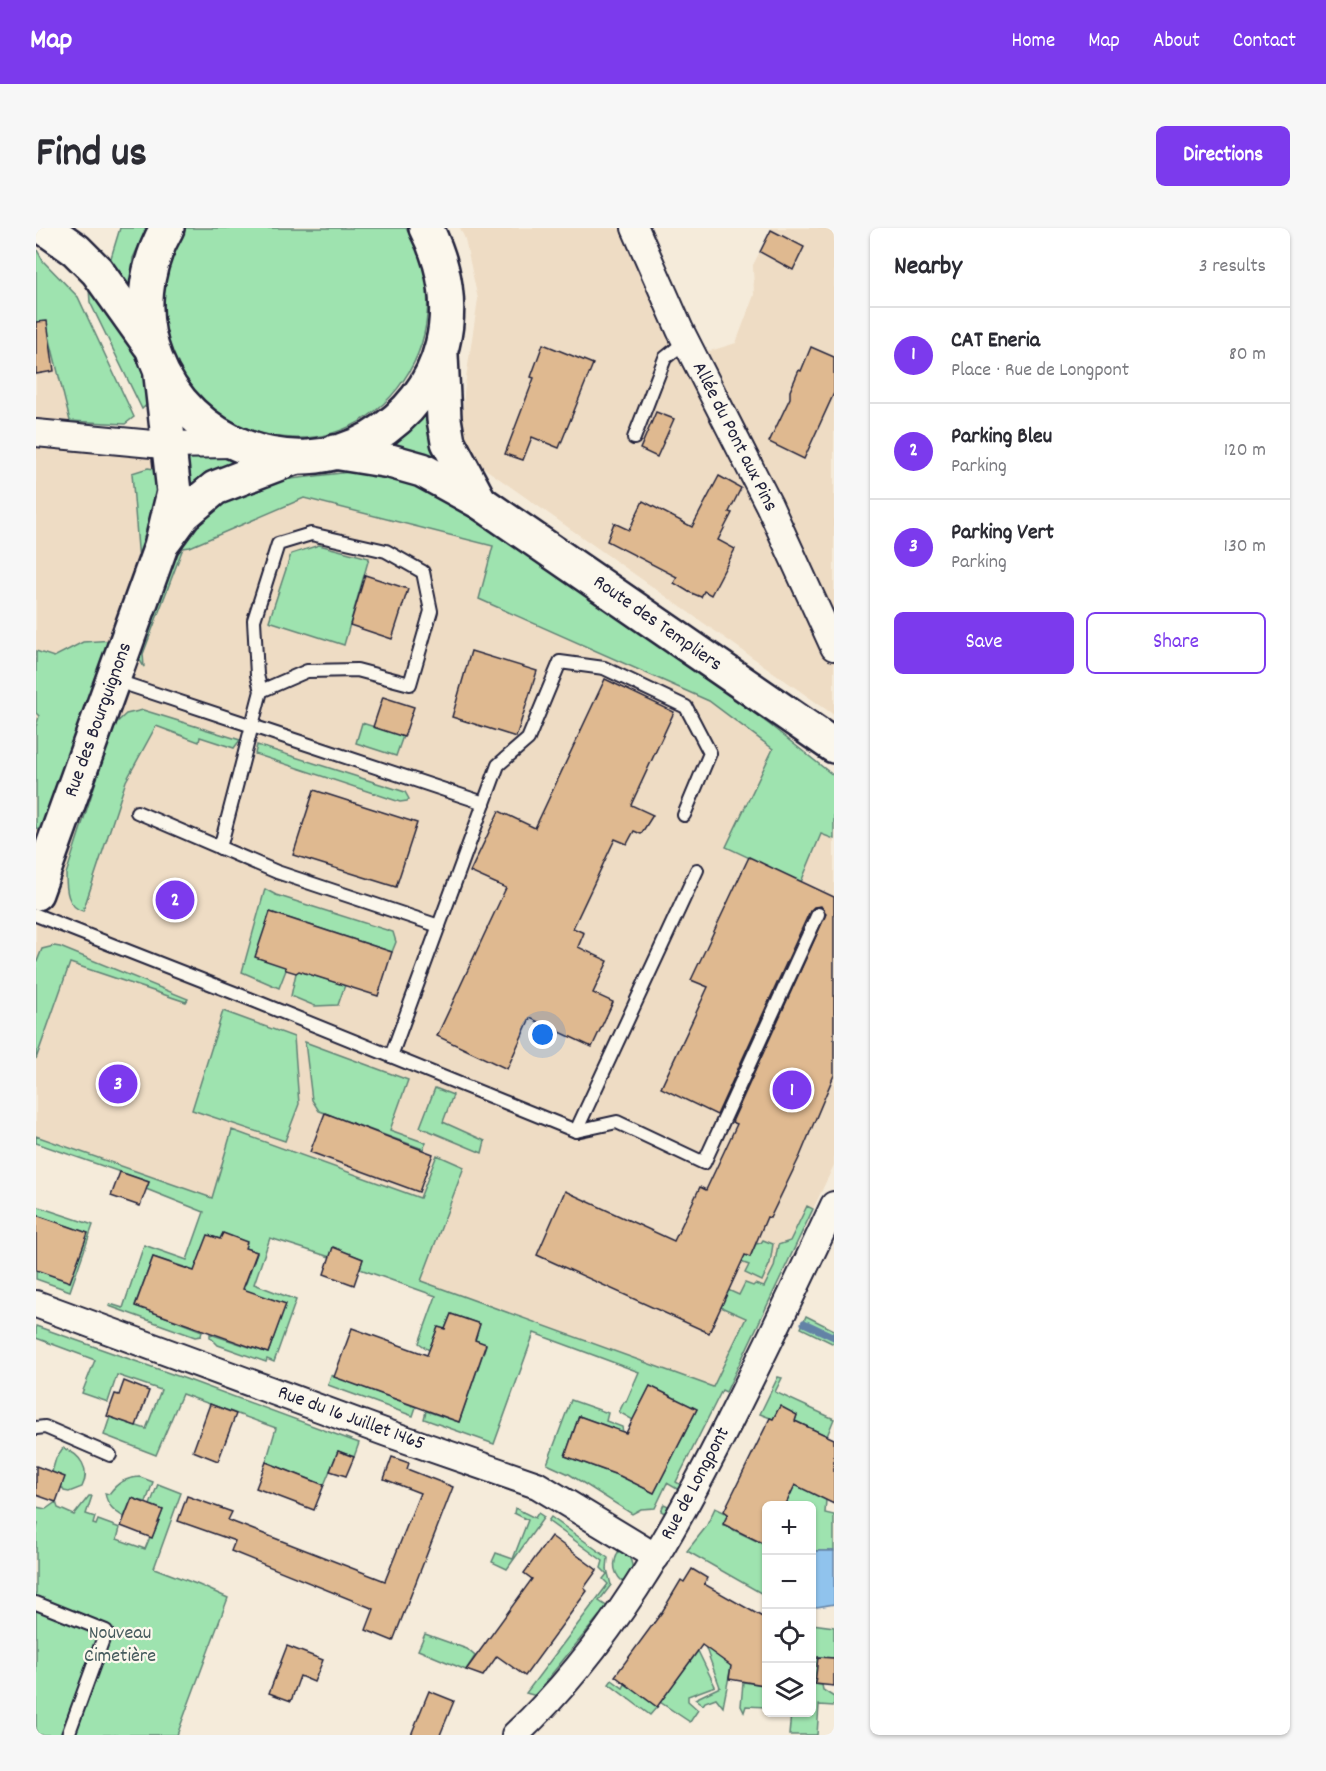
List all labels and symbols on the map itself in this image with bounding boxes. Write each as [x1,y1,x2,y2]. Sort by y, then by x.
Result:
street label: Allée du Pont aux Pins [684,357,784,517]
street label: Route des Templiers [587,569,727,679]
street label: Rue des Bourguignons [58,639,140,801]
pin: 2 [156,878,194,922]
your location [528,1020,557,1049]
pin: 3 [98,1062,137,1106]
pin: 1 [772,1068,812,1112]
street label: Rue du 16 Juillet 1465 [274,1379,428,1459]
street label: Rue de Longpont [654,1423,738,1545]
park label: Nouveau Cimetière [84,1620,156,1671]

